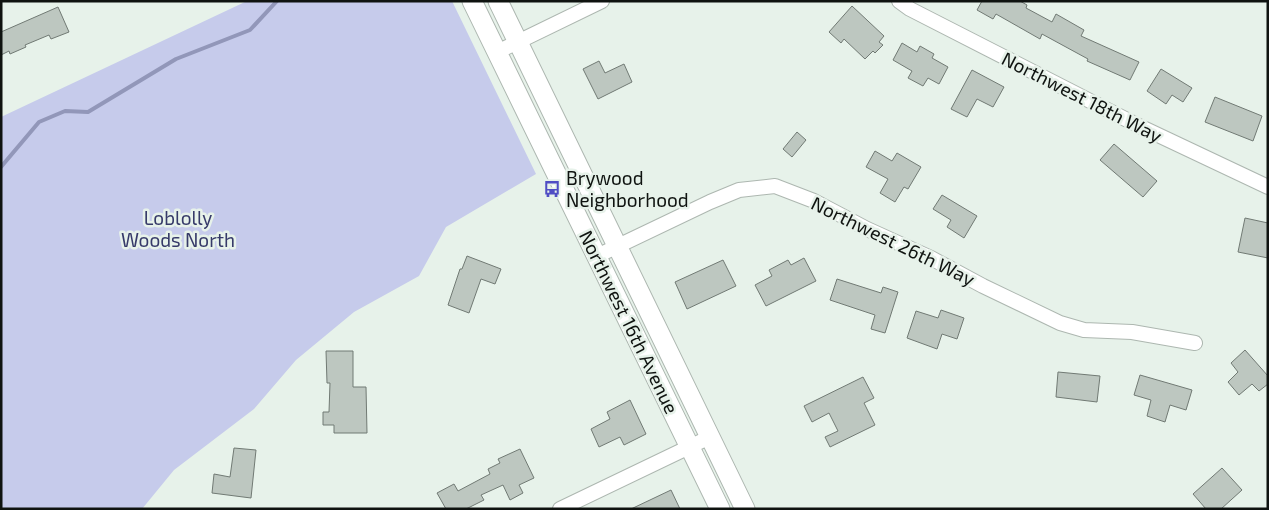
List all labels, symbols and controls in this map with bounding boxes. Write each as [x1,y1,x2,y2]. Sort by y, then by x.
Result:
street label: Northwest 18th Way [998,46,1166,147]
place label: Brywood Neighborhood [566,166,689,211]
bus stop icon: Brywood Neighborhood [542,179,562,199]
street label: Northwest 26th Way [808,191,979,290]
park label: Loblolly Woods North [121,206,235,251]
street label: Northwest 16th Avenue [575,226,684,417]

